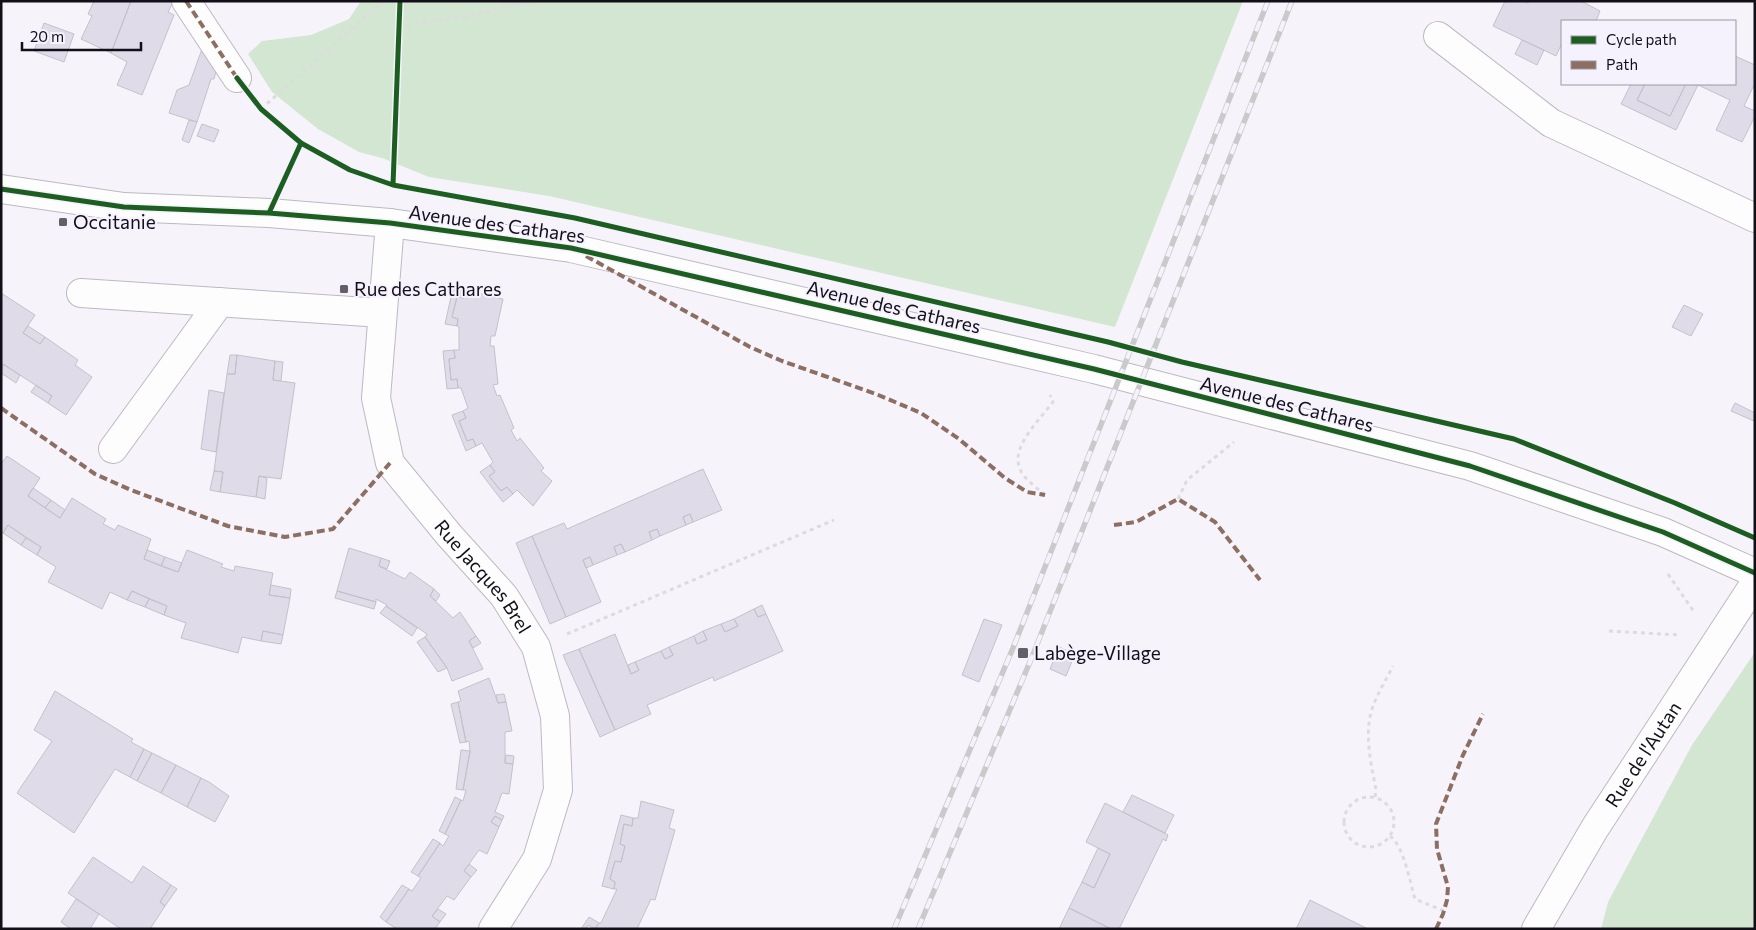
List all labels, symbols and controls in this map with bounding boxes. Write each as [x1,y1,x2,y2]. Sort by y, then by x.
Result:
scale bar [22,20,141,52]
legend [1561,20,1736,85]
text: 20 m [30,27,64,45]
text: Cycle path [1606,30,1677,48]
text: Path [1606,55,1638,73]
street label: Avenue des Cathares [407,200,587,247]
place label: Occitanie [73,210,156,233]
marker: Occitanie [57,216,69,228]
street label: Avenue des Cathares [805,275,983,338]
place label: Rue des Cathares [354,277,502,300]
marker: Rue des Cathares [338,283,350,295]
street label: Avenue des Cathares [1198,371,1376,436]
street label: Rue Jacques Brel [430,515,536,637]
place label: Labège-Village [1034,641,1161,664]
marker: Labège-Village [1016,646,1030,660]
street label: Rue de l'Autan [1600,697,1686,811]

